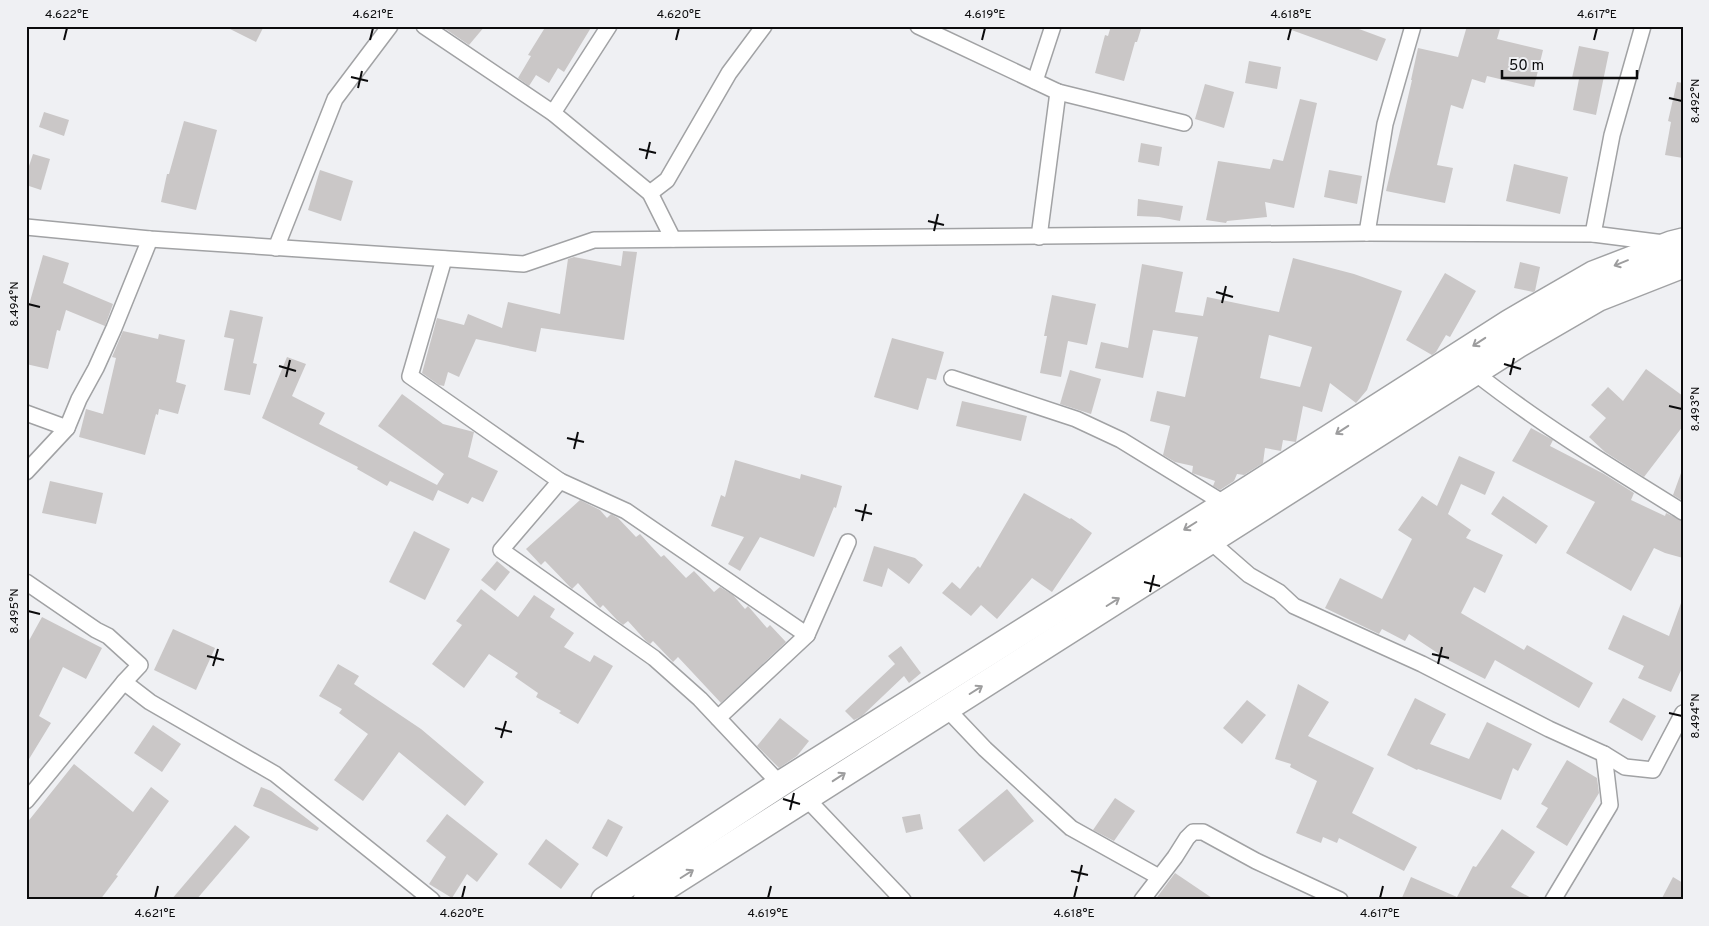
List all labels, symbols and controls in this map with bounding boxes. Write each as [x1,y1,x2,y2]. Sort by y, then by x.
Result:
text: 4.622°E [45,7,89,23]
text: 4.621°E [352,7,394,23]
text: 4.620°E [657,7,701,23]
text: 4.619°E [964,7,1006,23]
text: 4.618°E [1270,7,1312,23]
text: 4.617°E [1577,7,1617,23]
scale bar [1502,48,1636,80]
text: 50 m [1509,57,1544,76]
text: 8.492°N [1688,78,1704,124]
one-way arrow [1613,260,1628,269]
text: 8.494°N [7,281,23,327]
one-way arrow [1472,337,1486,347]
text: 8.493°N [1688,386,1704,432]
one-way arrow [1335,424,1349,435]
one-way arrow [1183,521,1197,532]
text: 8.495°N [7,588,23,634]
one-way arrow [1106,597,1120,608]
one-way arrow [969,684,983,695]
text: 8.494°N [1688,693,1704,739]
one-way arrow [832,772,846,782]
one-way arrow [680,868,694,878]
text: 4.621°E [134,906,176,922]
text: 4.620°E [440,906,484,922]
text: 4.619°E [747,906,789,922]
text: 4.618°E [1053,906,1095,922]
text: 4.617°E [1360,906,1400,922]

